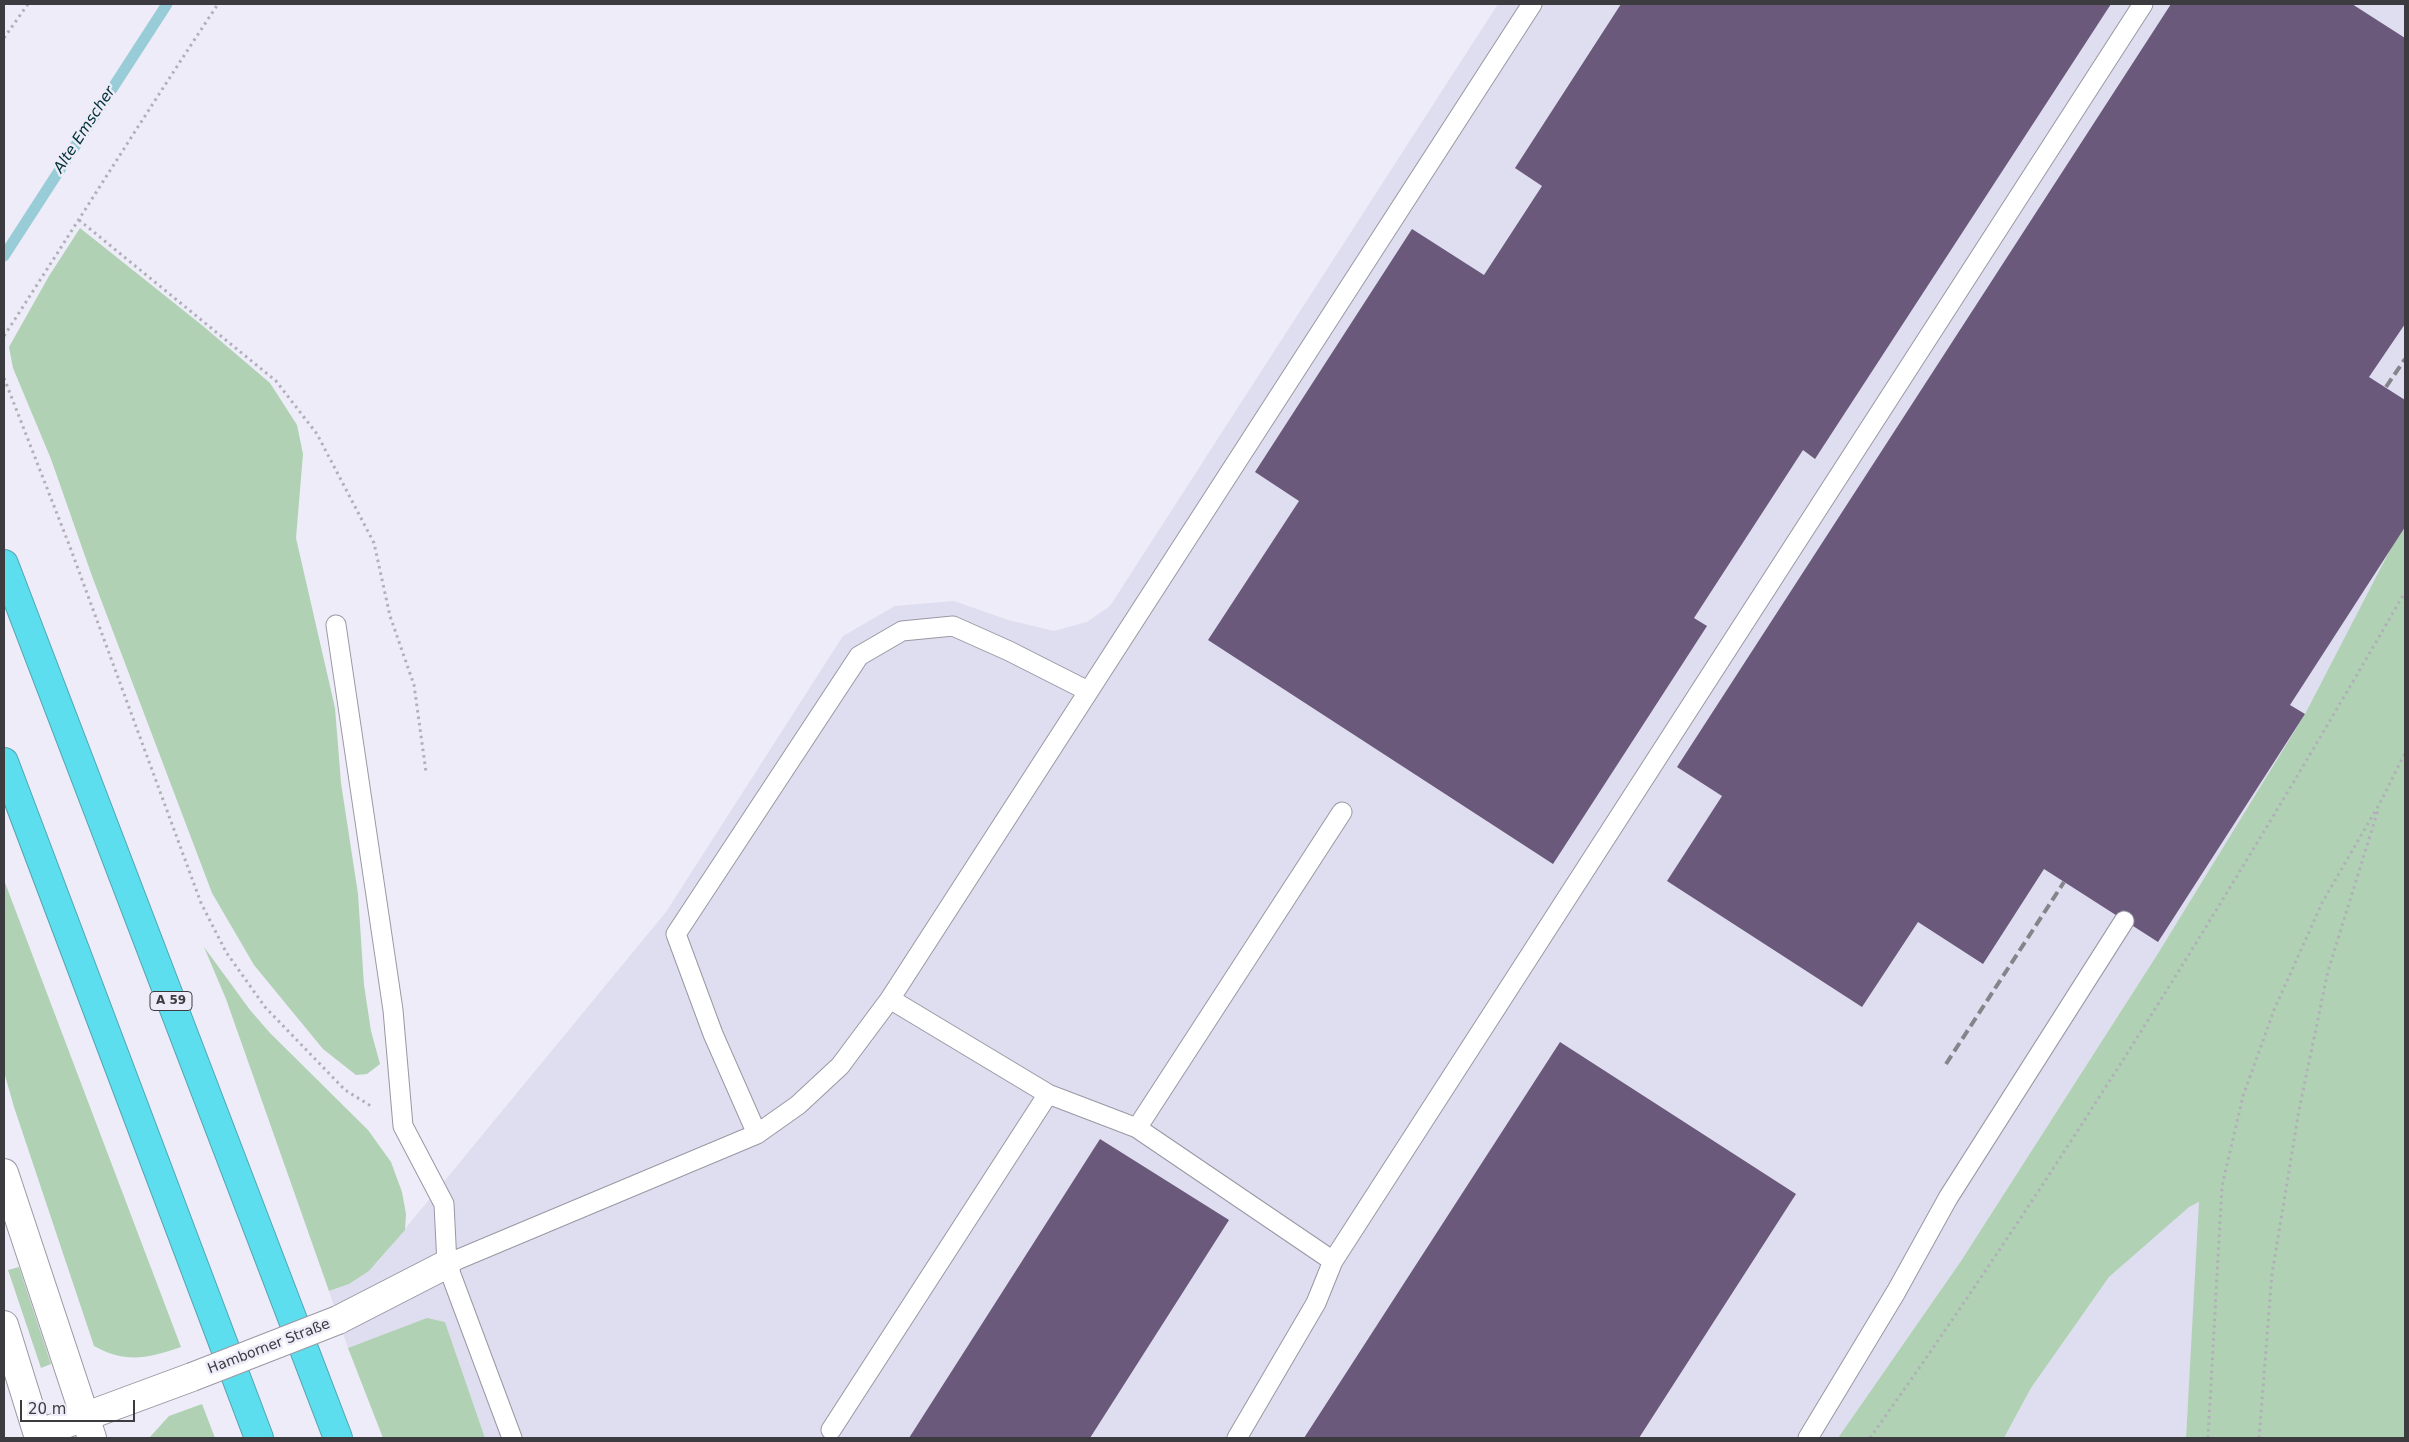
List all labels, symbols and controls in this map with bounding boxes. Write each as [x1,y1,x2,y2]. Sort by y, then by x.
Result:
water label: Alte Emscher [50,83,120,177]
road number: A 59 [150,991,192,1010]
street label: Hamborner Straße [206,1316,332,1378]
scale bar [22,1390,138,1422]
text: 20 m [28,1400,66,1418]

